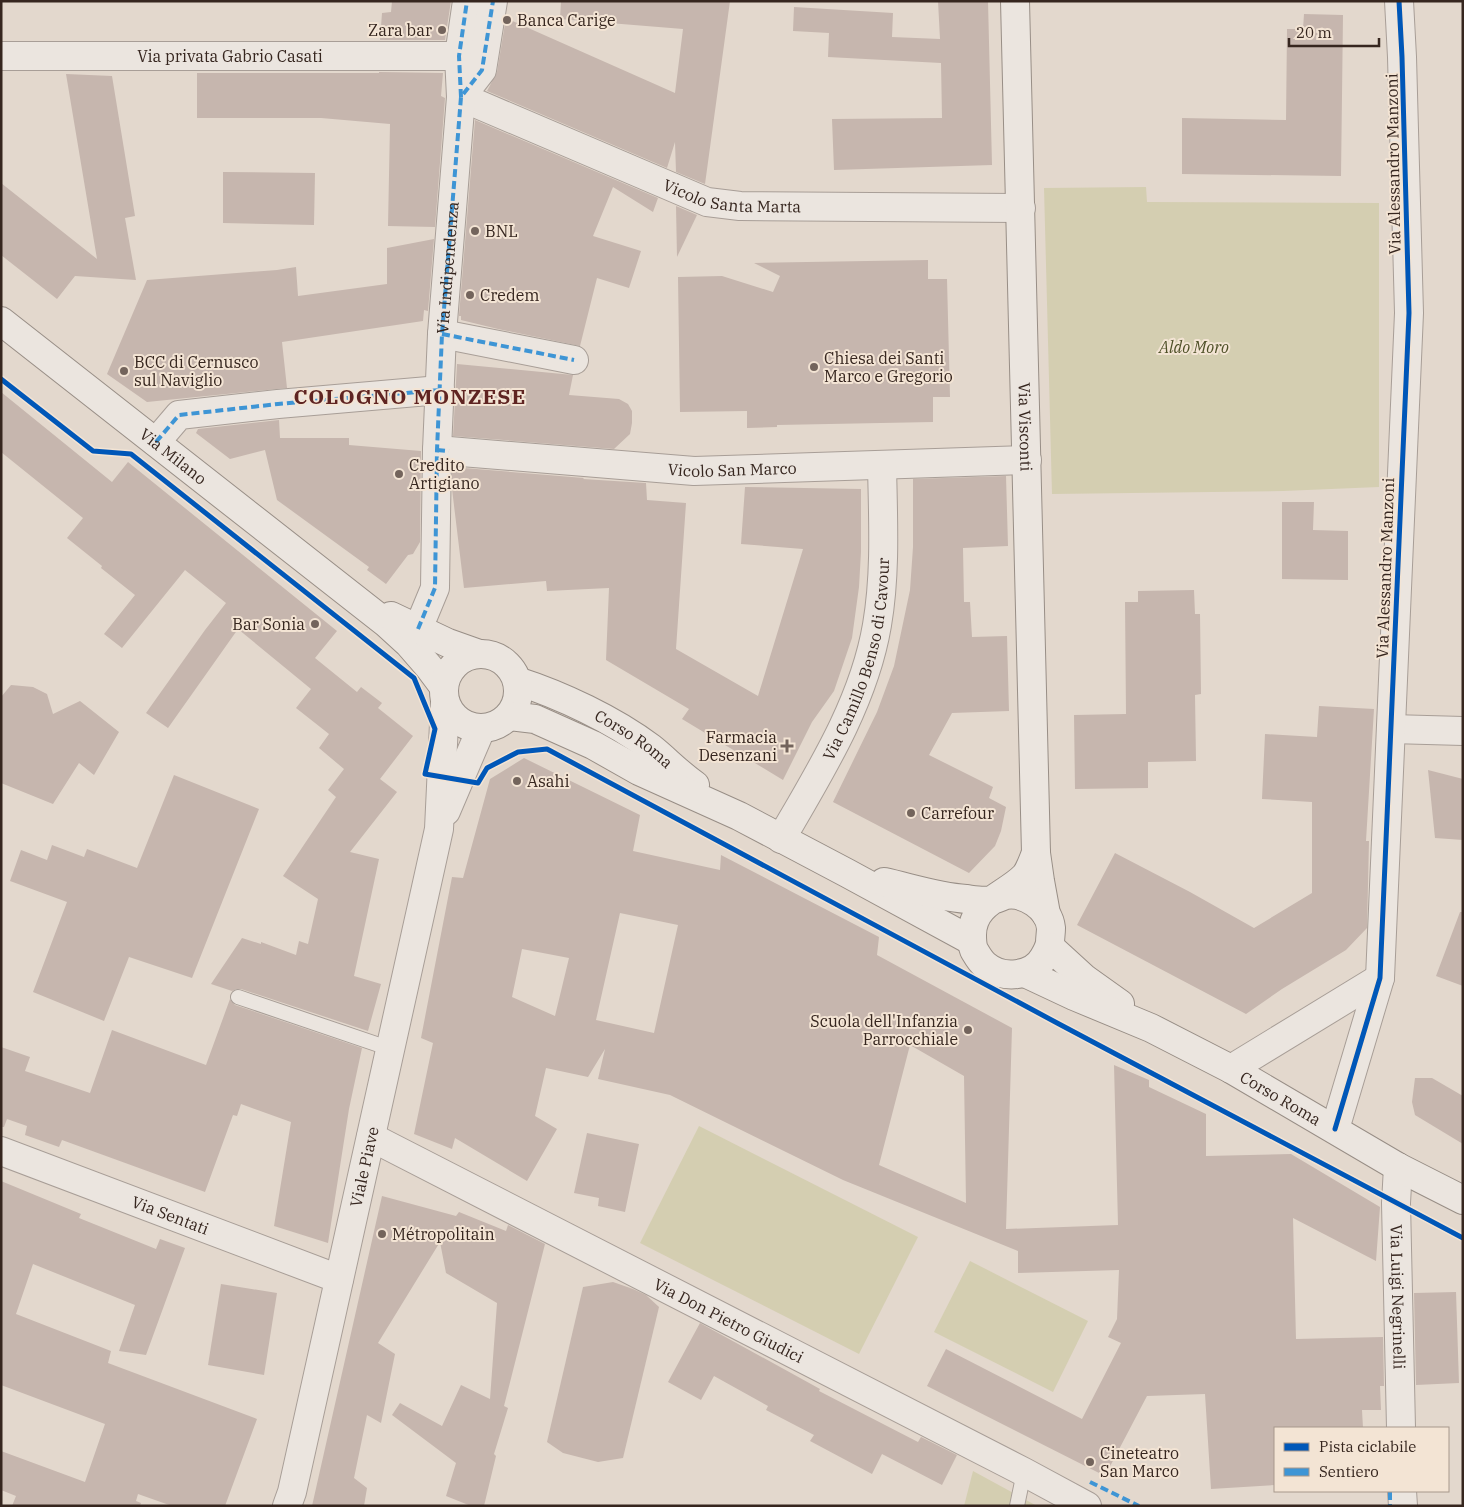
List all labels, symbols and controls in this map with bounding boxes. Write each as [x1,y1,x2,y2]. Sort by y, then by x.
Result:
place label: Banca Carige [517,10,616,30]
marker: Banca Carige [501,14,513,26]
scale bar [1289,15,1379,47]
place label: Zara bar [368,20,432,40]
text: 20 m [1296,23,1332,42]
marker: Zara bar [436,24,448,36]
street label: Via privata Gabrio Casati [137,46,323,66]
street label: Via Alessandro Manzoni [1381,73,1405,255]
street label: Vicolo Santa Marta [660,175,801,216]
street label: Via Indipendenza [432,201,463,335]
place label: BNL [485,221,518,241]
marker: BNL [469,225,481,237]
place label: Credem [480,285,540,305]
marker: Credem [464,289,476,301]
park label: Aldo Moro [1158,337,1229,357]
place label: Chiesa dei Santi Marco e Gregorio [824,348,953,386]
place label: BCC di Cernusco sul Naviglio [134,352,258,390]
marker: Chiesa dei Santi Marco e Gregorio [808,361,820,373]
marker: BCC di Cernusco sul Naviglio [118,365,130,377]
district label: COLOGNO MONZESE [294,382,526,410]
street label: Via Visconti [1014,382,1037,472]
street label: Via Milano [136,424,211,489]
place label: Credito Artigiano [409,455,480,493]
street label: Vicolo San Marco [667,458,797,481]
marker: Credito Artigiano [393,468,405,480]
street label: Via Alessandro Manzoni [1372,477,1398,659]
street label: Via Camillo Benso di Cavour [818,557,893,764]
place label: Bar Sonia [232,614,305,634]
marker: Bar Sonia [309,618,321,630]
street label: Corso Roma [591,705,677,773]
place label: Farmacia Desenzani [698,727,777,765]
marker: Farmacia Desenzani [781,740,793,752]
place label: Asahi [527,771,570,791]
marker: Asahi [511,775,523,787]
place label: Carrefour [921,803,994,823]
marker: Carrefour [905,807,917,819]
place label: Scuola dell'Infanzia Parrocchiale [810,1011,958,1049]
marker: Scuola dell'Infanzia Parrocchiale [962,1024,974,1036]
street label: Corso Roma [1237,1067,1325,1130]
street label: Viale Piave [345,1125,383,1209]
street label: Via Sentati [129,1191,212,1239]
place label: Métropolitain [392,1224,495,1244]
street label: Via Luigi Negrinelli [1386,1224,1410,1370]
marker: Métropolitain [376,1228,388,1240]
street label: Via Don Pietro Giudici [650,1274,807,1367]
legend [1274,1427,1449,1492]
text: Pista ciclabile [1319,1437,1416,1456]
place label: Cineteatro San Marco [1100,1443,1179,1481]
marker: Cineteatro San Marco [1084,1456,1096,1468]
text: Sentiero [1319,1462,1379,1481]

